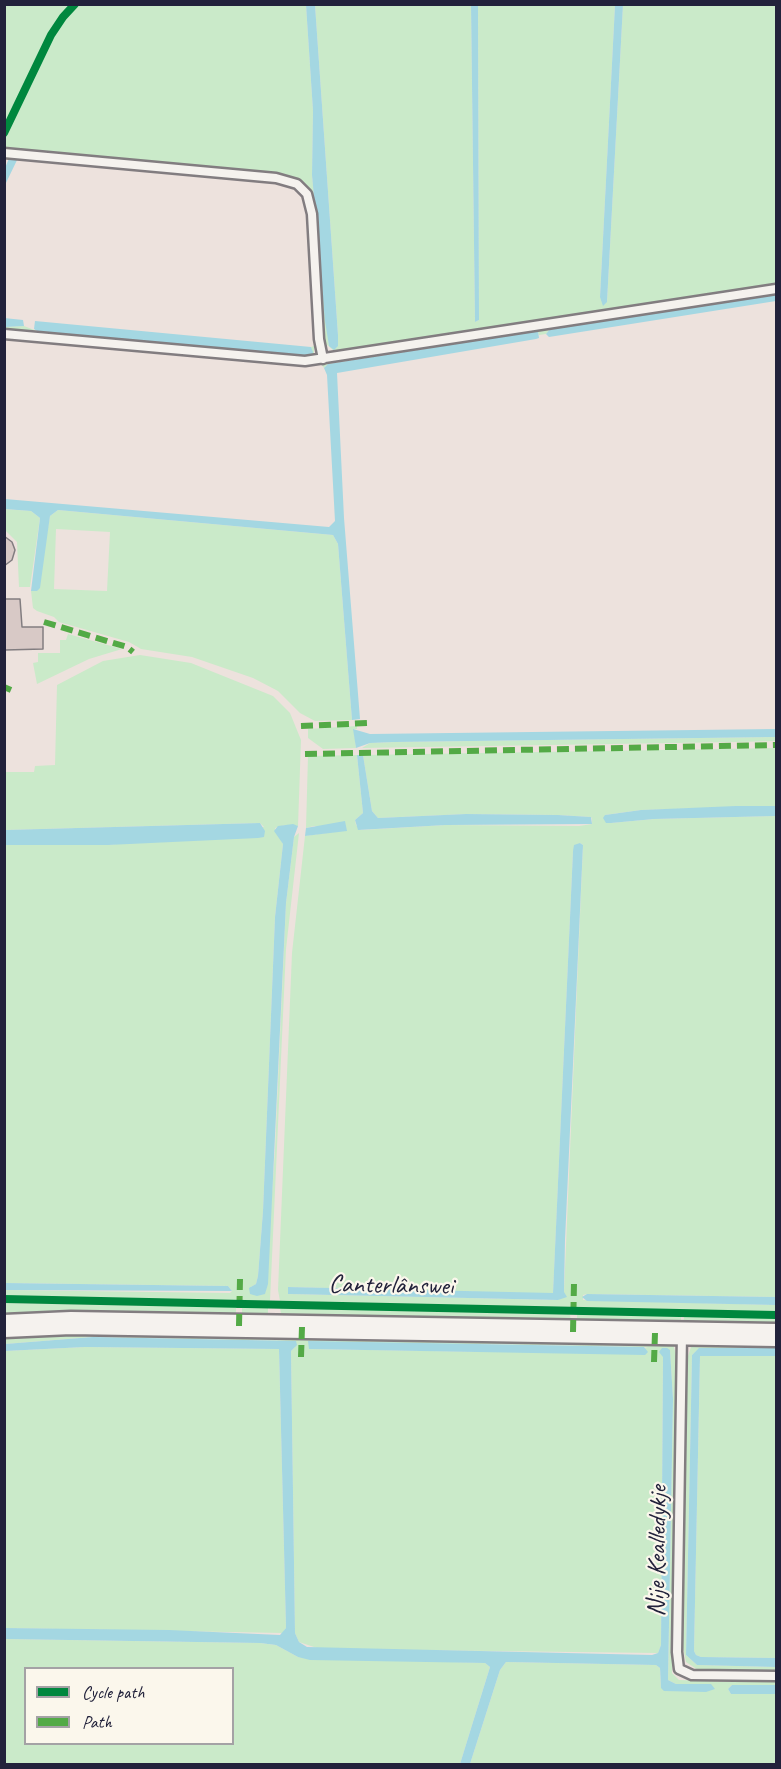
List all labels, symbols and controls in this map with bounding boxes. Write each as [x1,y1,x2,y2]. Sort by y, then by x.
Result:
street label: Canterlânswei [328,1269,454,1303]
street label: Nije Kealledykje [641,1485,675,1617]
legend [24,1667,234,1745]
text: Cycle path [82,1681,144,1703]
text: Path [82,1711,112,1733]

